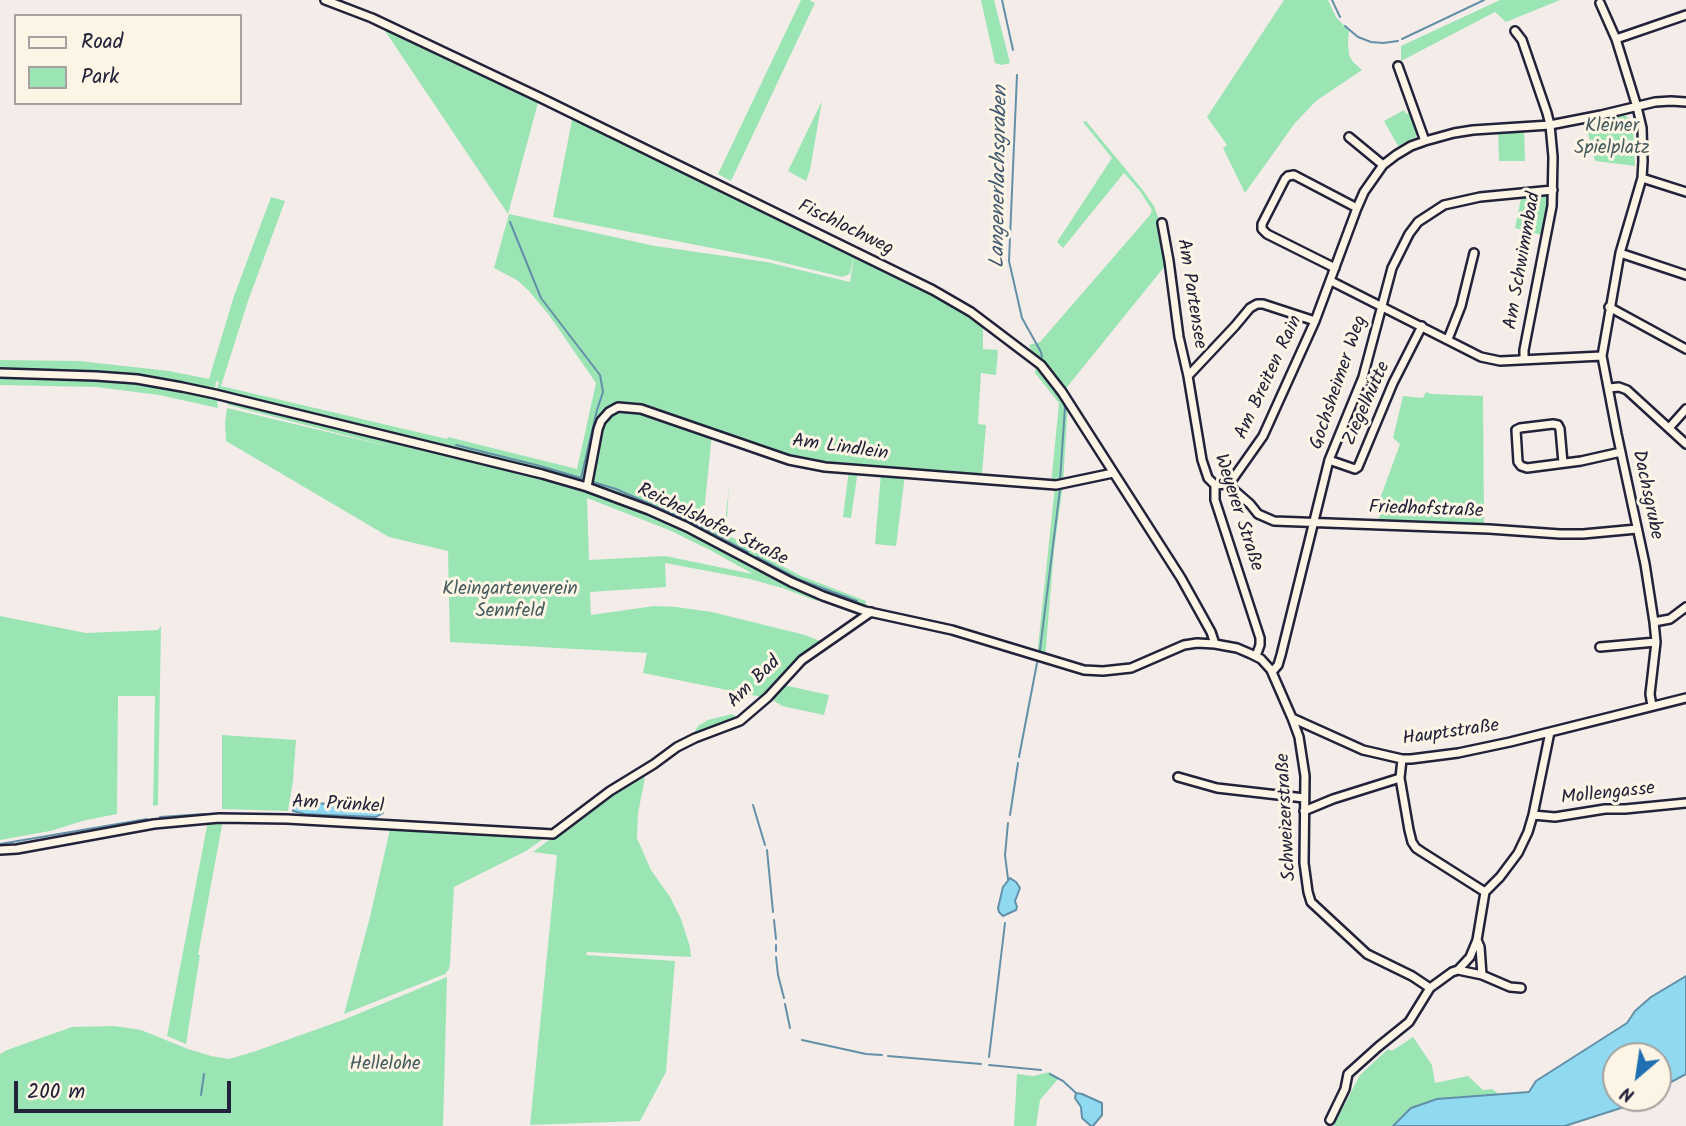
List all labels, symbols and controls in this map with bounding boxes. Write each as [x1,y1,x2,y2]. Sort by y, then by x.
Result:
legend [14,14,242,105]
text: Road [81,26,123,59]
text: Park [81,61,119,94]
water label: Langenerlachsgraben [987,86,1015,268]
park label: Kleiner Spielplatz [1574,117,1650,161]
street label: Am Schwimmbad [1501,191,1547,331]
street label: Fischlochweg [794,196,896,262]
street label: Am Partensee [1170,237,1210,351]
street label: Am Breiten Rain [1231,312,1309,444]
street label: Gochsheimer Weg [1306,313,1374,453]
street label: Ziegelhütte [1339,358,1397,450]
street label: Am Lindlein [791,431,889,467]
street label: Dachsgrube [1625,448,1667,542]
street label: Weyerer Straße [1207,451,1267,575]
street label: Reichelshofer Straße [633,480,791,572]
street label: Friedhofstraße [1368,498,1484,524]
park label: Kleingartenverein Sennfeld [442,580,578,624]
street label: Am Bad [724,652,786,714]
street label: Hauptstraße [1401,716,1501,752]
street label: Schweizerstraße [1273,752,1303,882]
street label: Mollengasse [1560,779,1656,811]
street label: Am Prünkel [291,792,385,820]
north arrow [1602,1042,1672,1112]
park label: Hellelohe [349,1055,421,1077]
scale bar [18,1066,234,1110]
text: 200 m [27,1076,85,1109]
text: N [1615,1078,1640,1110]

